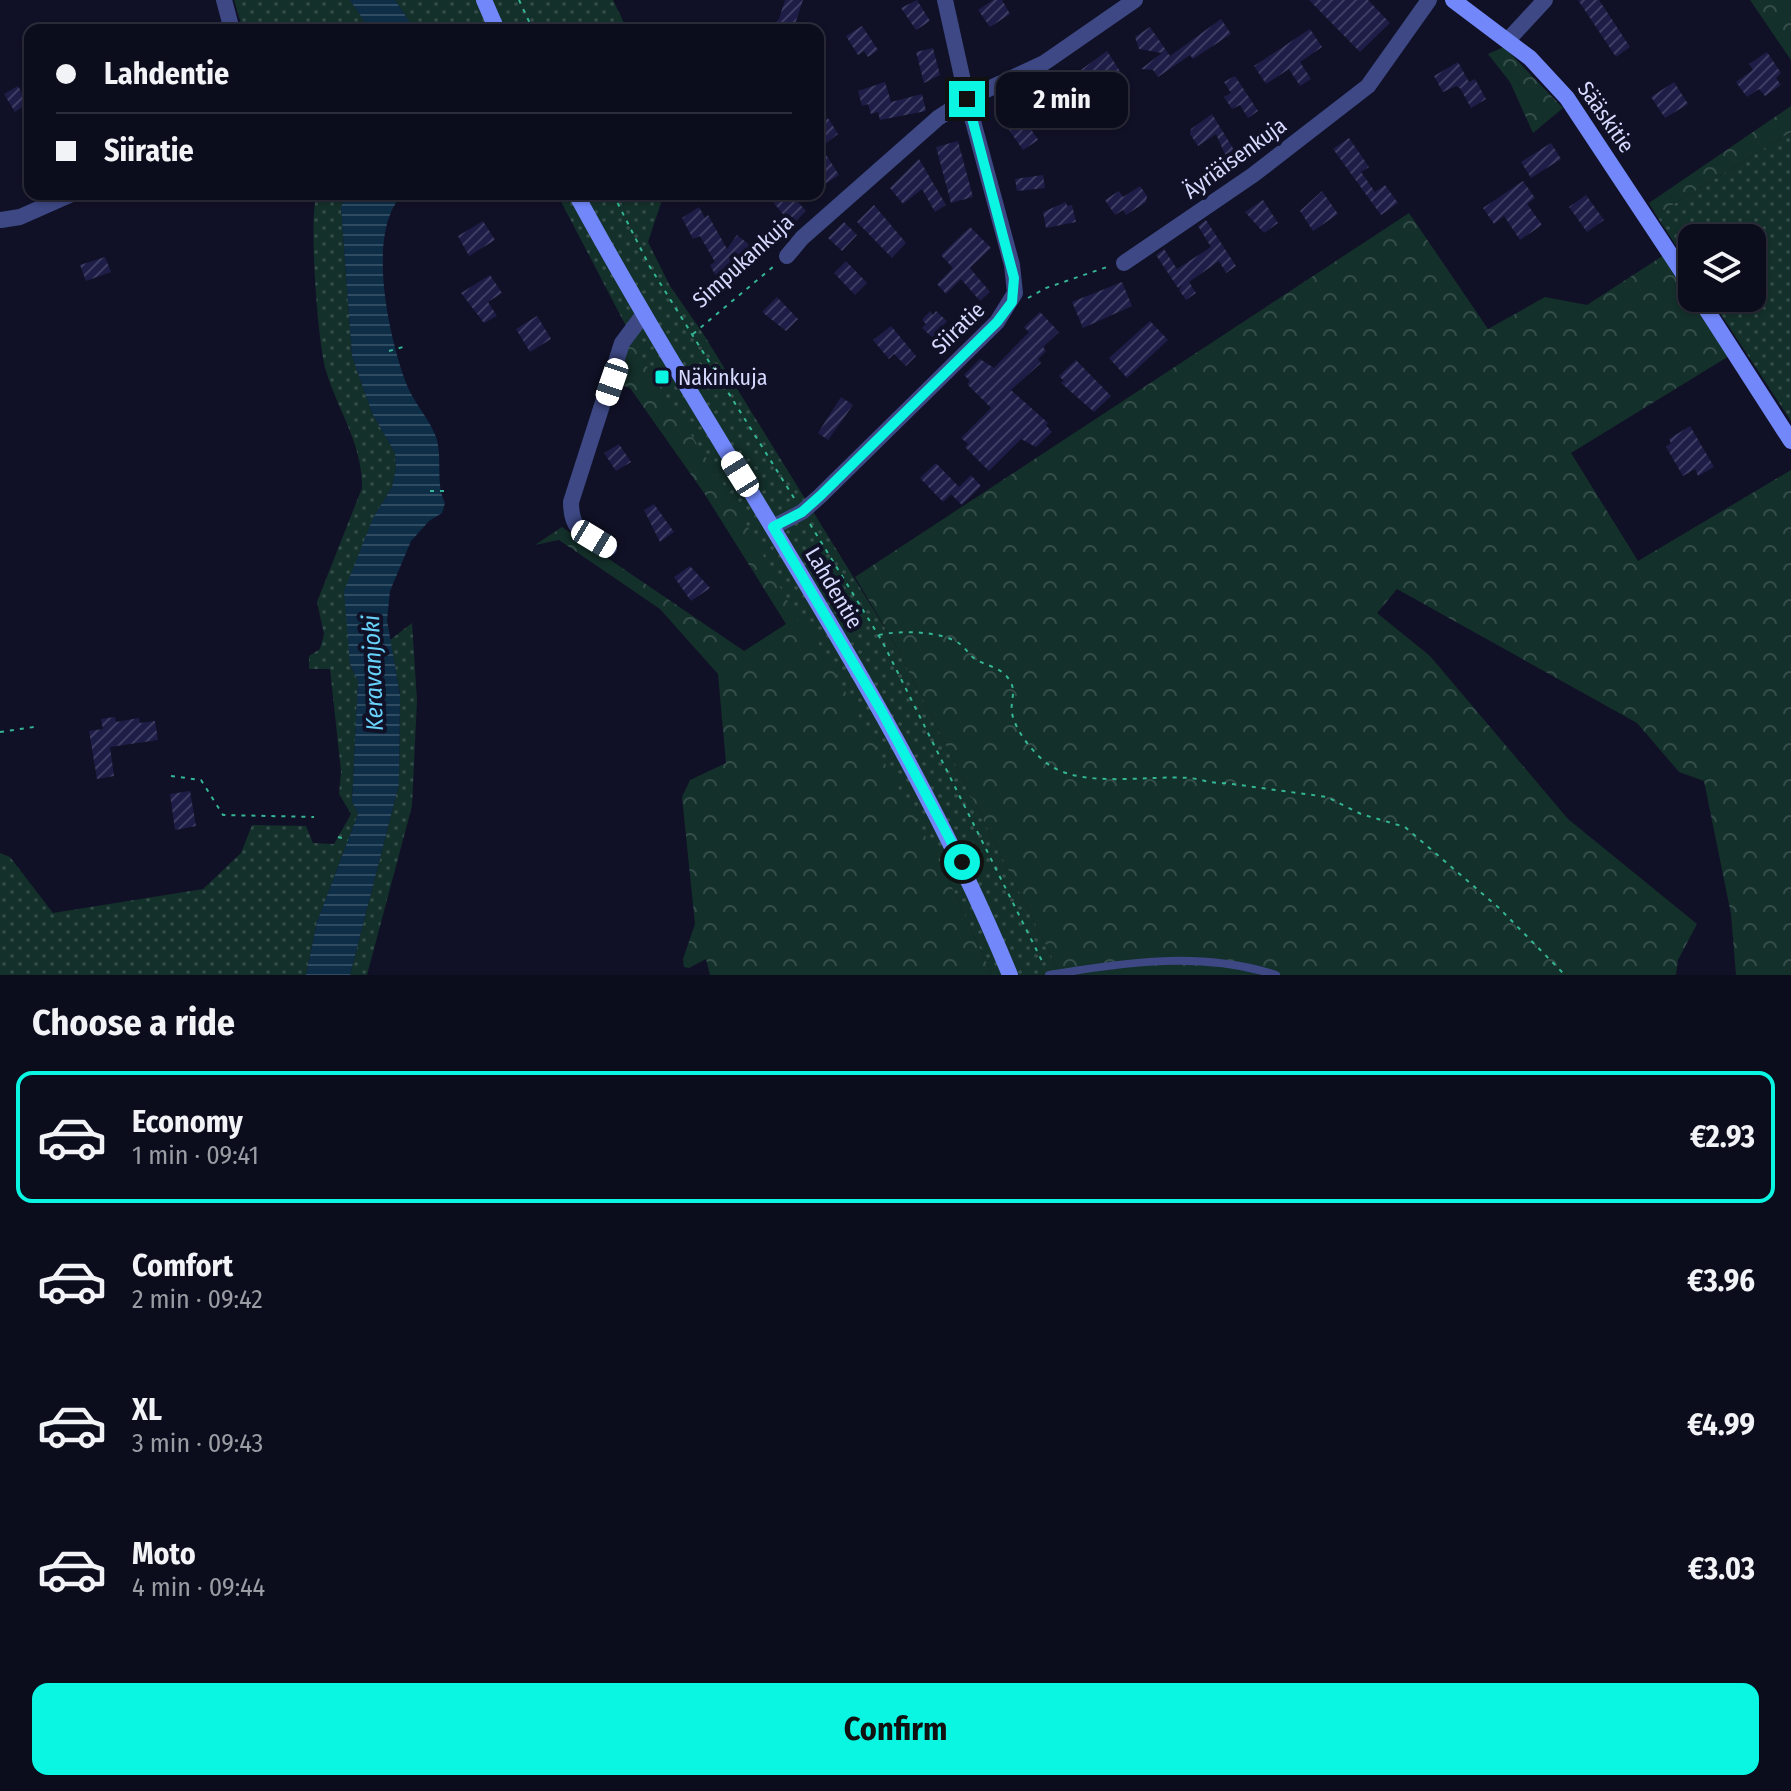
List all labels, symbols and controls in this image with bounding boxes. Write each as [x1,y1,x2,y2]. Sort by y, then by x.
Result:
text: Lahdentie [104,56,229,92]
callout: 2 min [995,71,1127,127]
street label: Sääskitie [1572,76,1640,158]
route end [949,81,985,117]
text: 2 min [1033,84,1091,115]
street label: Äyriäisenkuja [1178,112,1292,204]
text: Siiratie [104,133,194,169]
street label: Simpukankuja [687,209,799,313]
map controls [1678,224,1766,312]
button: layers [1678,224,1766,312]
street label: Siiratie [926,296,990,360]
car [593,355,631,409]
place label: Näkinkuja [678,364,767,391]
marker: Näkinkuja [653,368,671,386]
car [717,447,763,501]
car [567,516,621,562]
street label: Lahdentie [799,543,869,633]
water label: Keravanjoki [357,615,389,731]
route start [944,844,980,880]
text: Choose a ride [32,1001,235,1045]
icon: car [36,1101,108,1173]
text: Economy [132,1104,243,1140]
text: €2.93 [1690,1119,1755,1155]
text: 1 min · 09:41 [132,1140,259,1171]
icon: car [36,1245,108,1317]
text: Comfort [132,1248,233,1284]
text: €3.96 [1687,1263,1755,1299]
text: 2 min · 09:42 [132,1284,263,1315]
icon: car [36,1389,108,1461]
text: XL [132,1392,162,1428]
text: €4.99 [1687,1407,1755,1443]
text: 3 min · 09:43 [132,1428,263,1459]
icon: car [36,1533,108,1605]
text: Moto [132,1536,196,1572]
text: €3.03 [1688,1551,1755,1587]
text: 4 min · 09:44 [132,1572,265,1603]
button: Confirm [32,1683,1759,1775]

